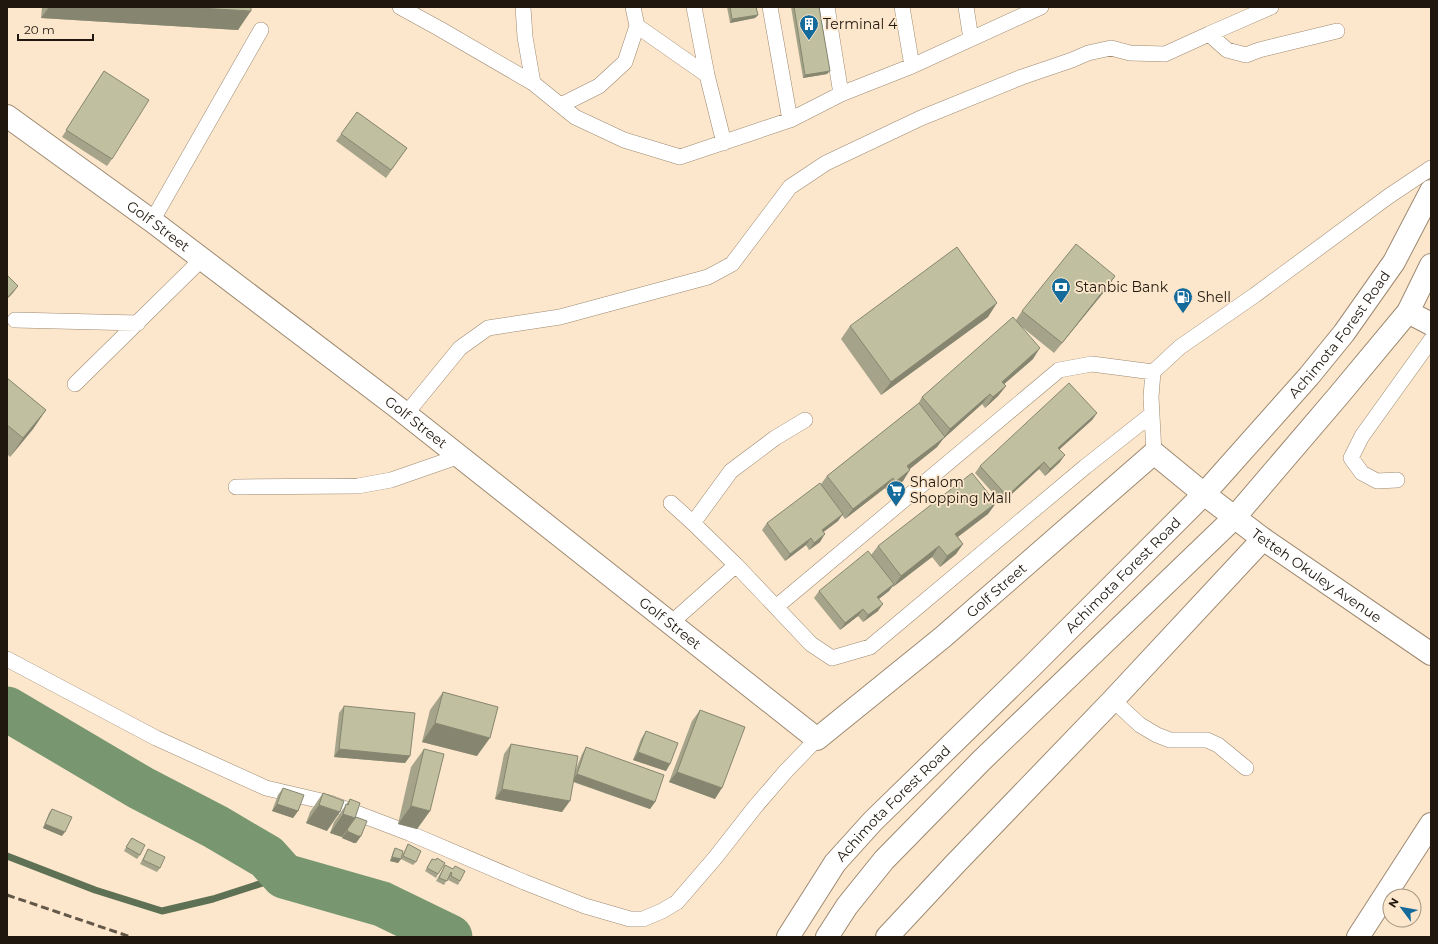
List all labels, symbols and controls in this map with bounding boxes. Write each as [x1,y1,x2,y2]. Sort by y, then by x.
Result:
building icon: Terminal 4 [798,13,820,41]
place label: Terminal 4 [823,15,898,33]
scale bar [18,16,93,42]
text: 20 m [24,22,55,37]
street label: Golf Street [123,197,194,256]
street label: Achimota Forest Road [1285,267,1394,402]
bank icon: Stanbic Bank [1050,276,1072,304]
place label: Stanbic Bank [1075,278,1169,296]
fuel station icon: Shell [1172,286,1194,314]
place label: Shell [1197,288,1231,306]
street label: Golf Street [381,392,451,452]
place label: Shalom Shopping Mall [910,473,1012,507]
supermarket icon: Shalom Shopping Mall [885,479,907,507]
street label: Achimota Forest Road [1061,513,1185,637]
street label: Tetteh Okuley Avenue [1248,524,1385,627]
street label: Golf Street [963,559,1031,622]
street label: Golf Street [636,593,705,653]
street label: Achimota Forest Road [832,741,954,865]
north arrow [1382,888,1422,928]
text: N [1385,895,1402,910]

